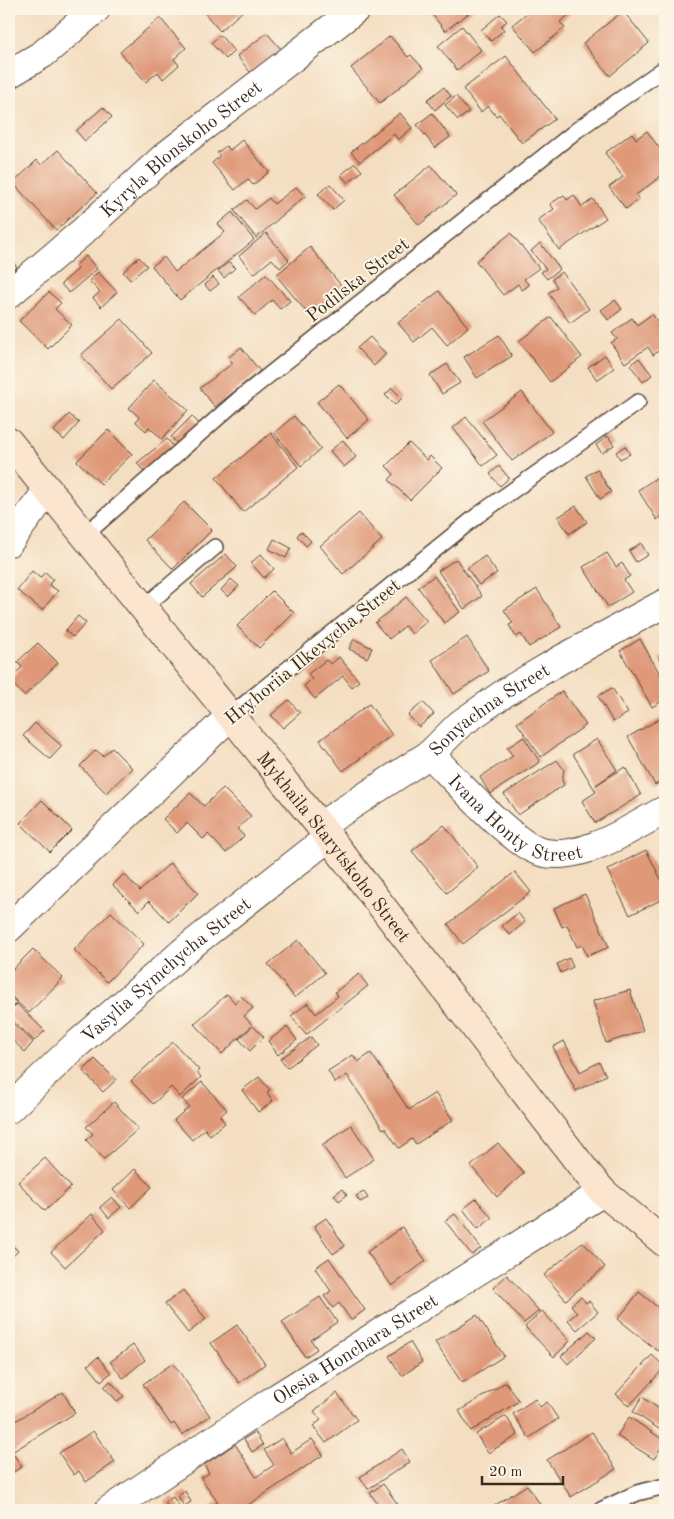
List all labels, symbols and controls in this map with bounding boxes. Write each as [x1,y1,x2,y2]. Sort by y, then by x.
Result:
street label: Kyryla Blonskoho Street [98,78,266,222]
street label: Podilska Street [304,235,414,327]
street label: Hryhoriia Ilkevycha Street [222,576,405,729]
street label: Sonyachna Street [427,661,554,761]
street label: Mykhaila Starytskoho Street [252,749,413,947]
street label: Ivana Honty Street [443,772,585,866]
street label: Vasylia Symchycha Street [79,895,255,1047]
street label: Olesia Honchara Street [270,1292,442,1410]
scale bar [482,1454,563,1486]
text: 20 m [489,1465,523,1480]

